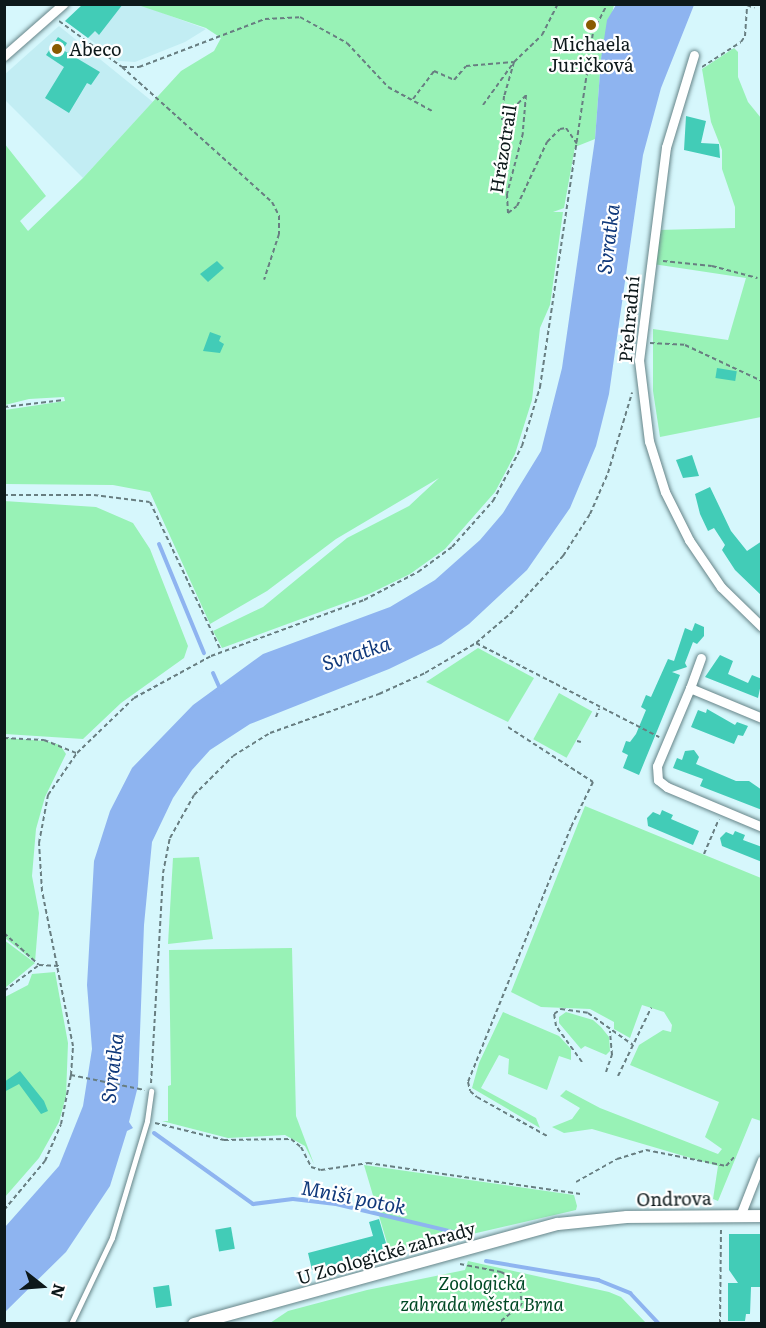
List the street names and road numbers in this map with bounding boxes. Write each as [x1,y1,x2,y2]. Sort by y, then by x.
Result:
street label: Hrázotrail [485,103,521,195]
street label: Přehradní [614,275,644,363]
street label: Ondrova [636,1188,712,1210]
street label: U Zoologické zahrady [294,1217,478,1289]

